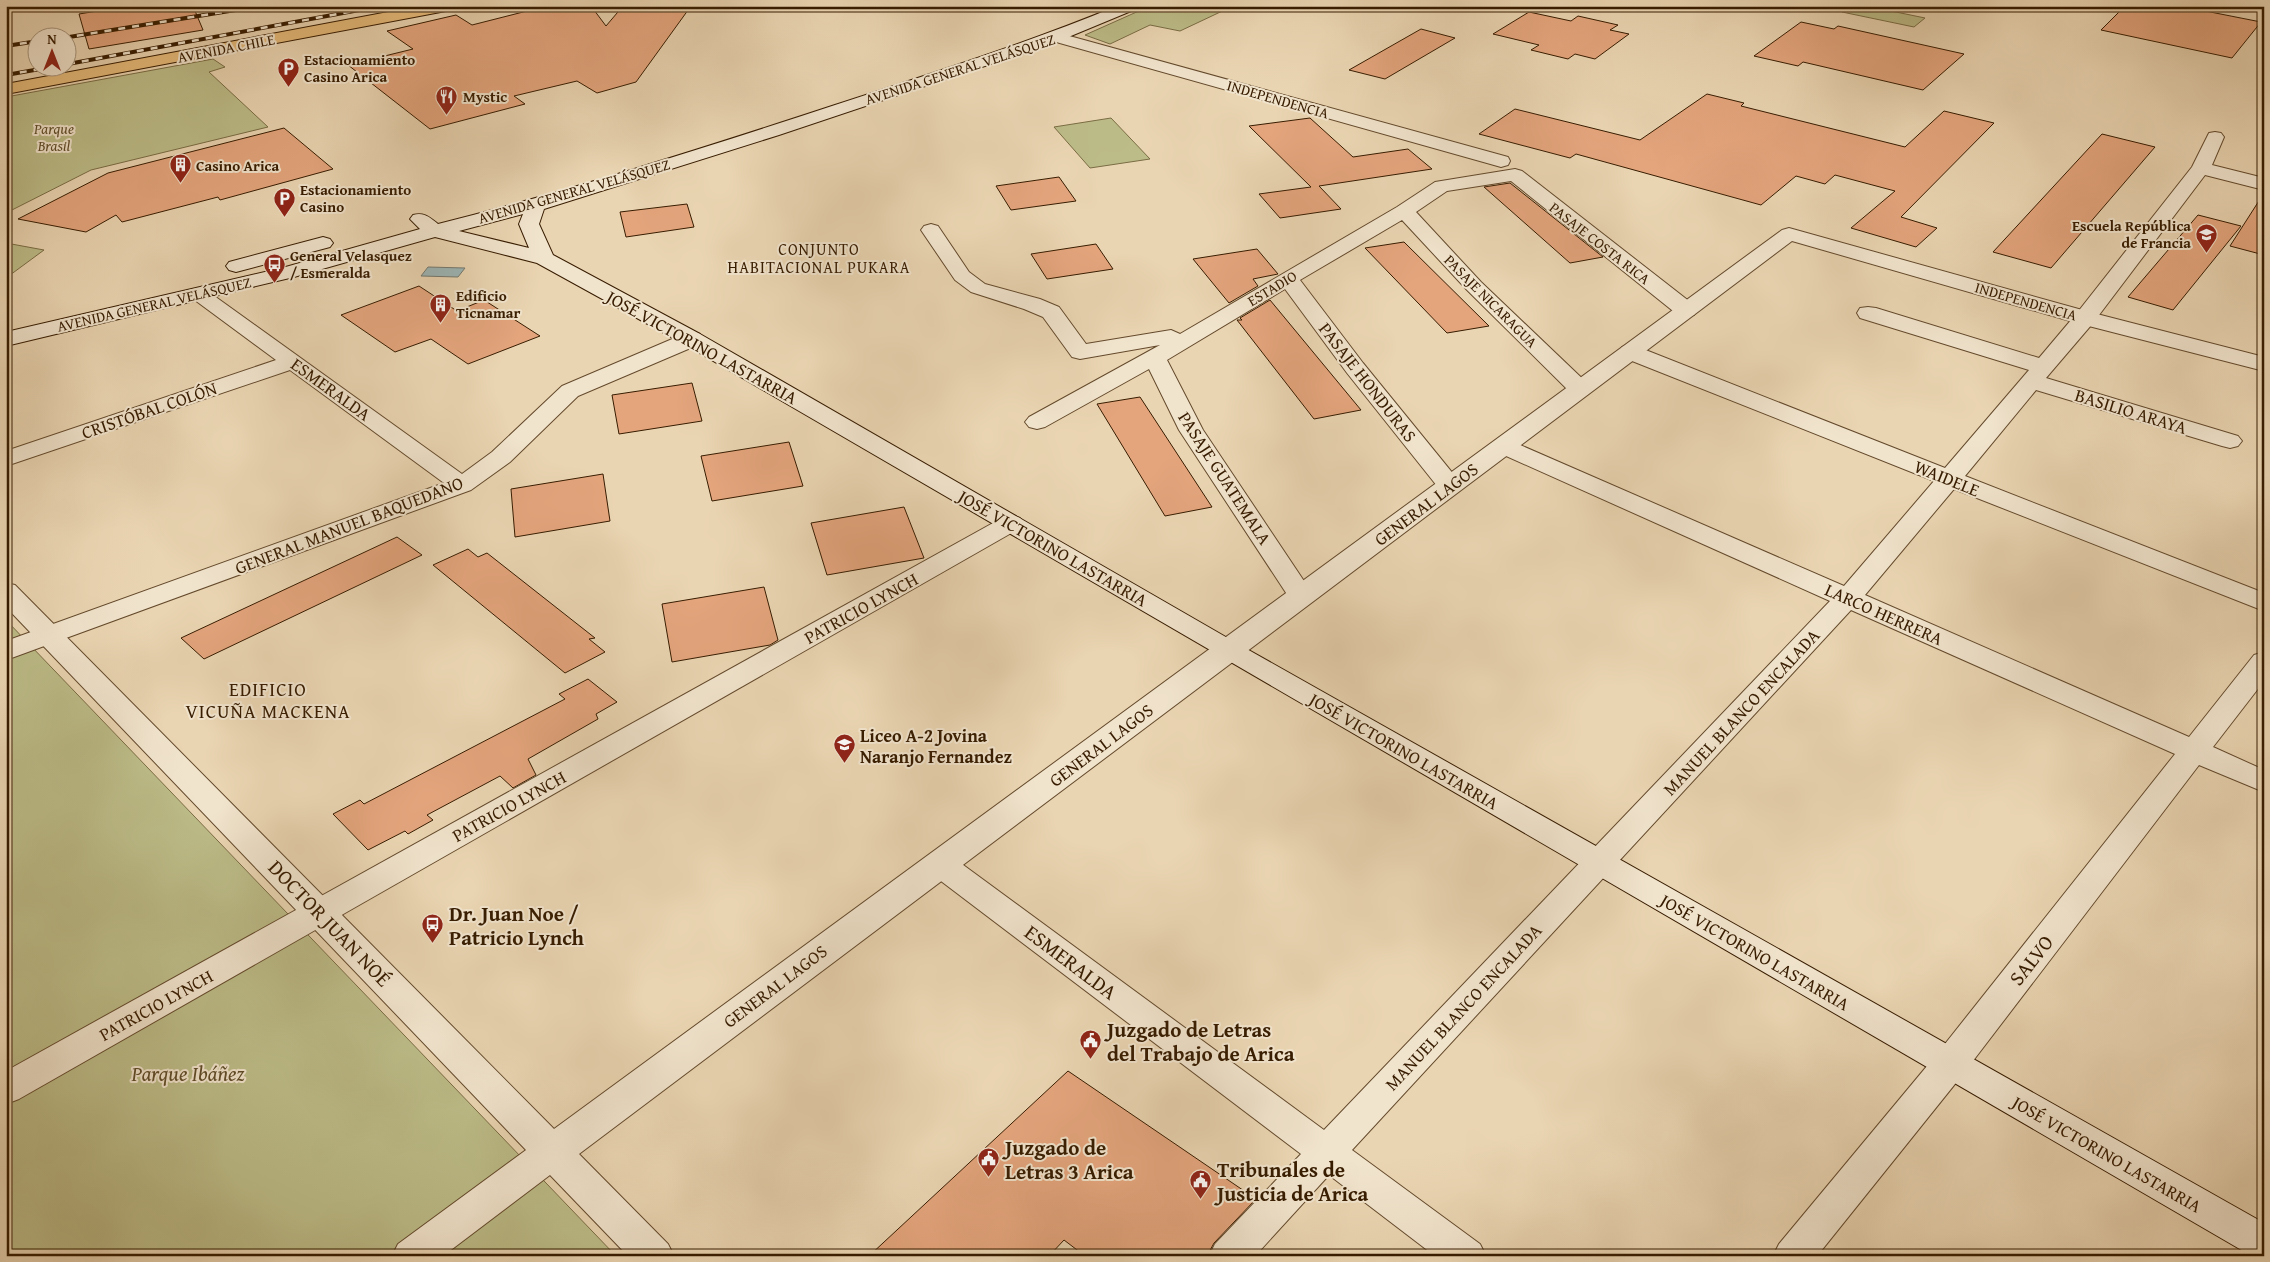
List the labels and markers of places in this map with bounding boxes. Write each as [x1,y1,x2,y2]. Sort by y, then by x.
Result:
place label: Estacionamiento Casino Arica [304,49,415,87]
parking icon: Estacionamiento Casino Arica [276,56,300,87]
restaurant icon: Mystic [435,84,459,115]
place label: Mystic [463,86,507,107]
building icon: Casino Arica [168,153,192,184]
place label: Casino Arica [196,155,279,176]
place label: Estacionamiento Casino [300,179,411,217]
parking icon: Estacionamiento Casino [272,186,296,217]
place label: Escuela República de Francia [2072,215,2191,253]
school or university icon: Escuela República de Francia [2195,222,2219,253]
place label: General Velasquez / Esmeralda [290,245,412,283]
bus stop icon: General Velasquez / Esmeralda [262,252,286,283]
place label: Edificio Ticnamar [456,285,521,323]
building icon: Edificio Ticnamar [428,292,452,323]
place label: Liceo A-2 Jovina Naranjo Fernandez [860,722,1013,770]
school or university icon: Liceo A-2 Jovina Naranjo Fernandez [832,733,856,764]
place label: Dr. Juan Noe / Patricio Lynch [449,898,585,953]
bus stop icon: Dr. Juan Noe / Patricio Lynch [421,913,445,944]
place label: Juzgado de Letras del Trabajo de Arica [1104,1014,1295,1069]
public building icon: Juzgado de Letras del Trabajo de Arica [1079,1029,1103,1060]
place label: Juzgado de Letras 3 Arica [1002,1132,1134,1187]
public building icon: Juzgado de Letras 3 Arica [977,1147,1001,1178]
place label: Tribunales de Justicia de Arica [1214,1154,1369,1209]
public building icon: Tribunales de Justicia de Arica [1189,1169,1213,1200]

